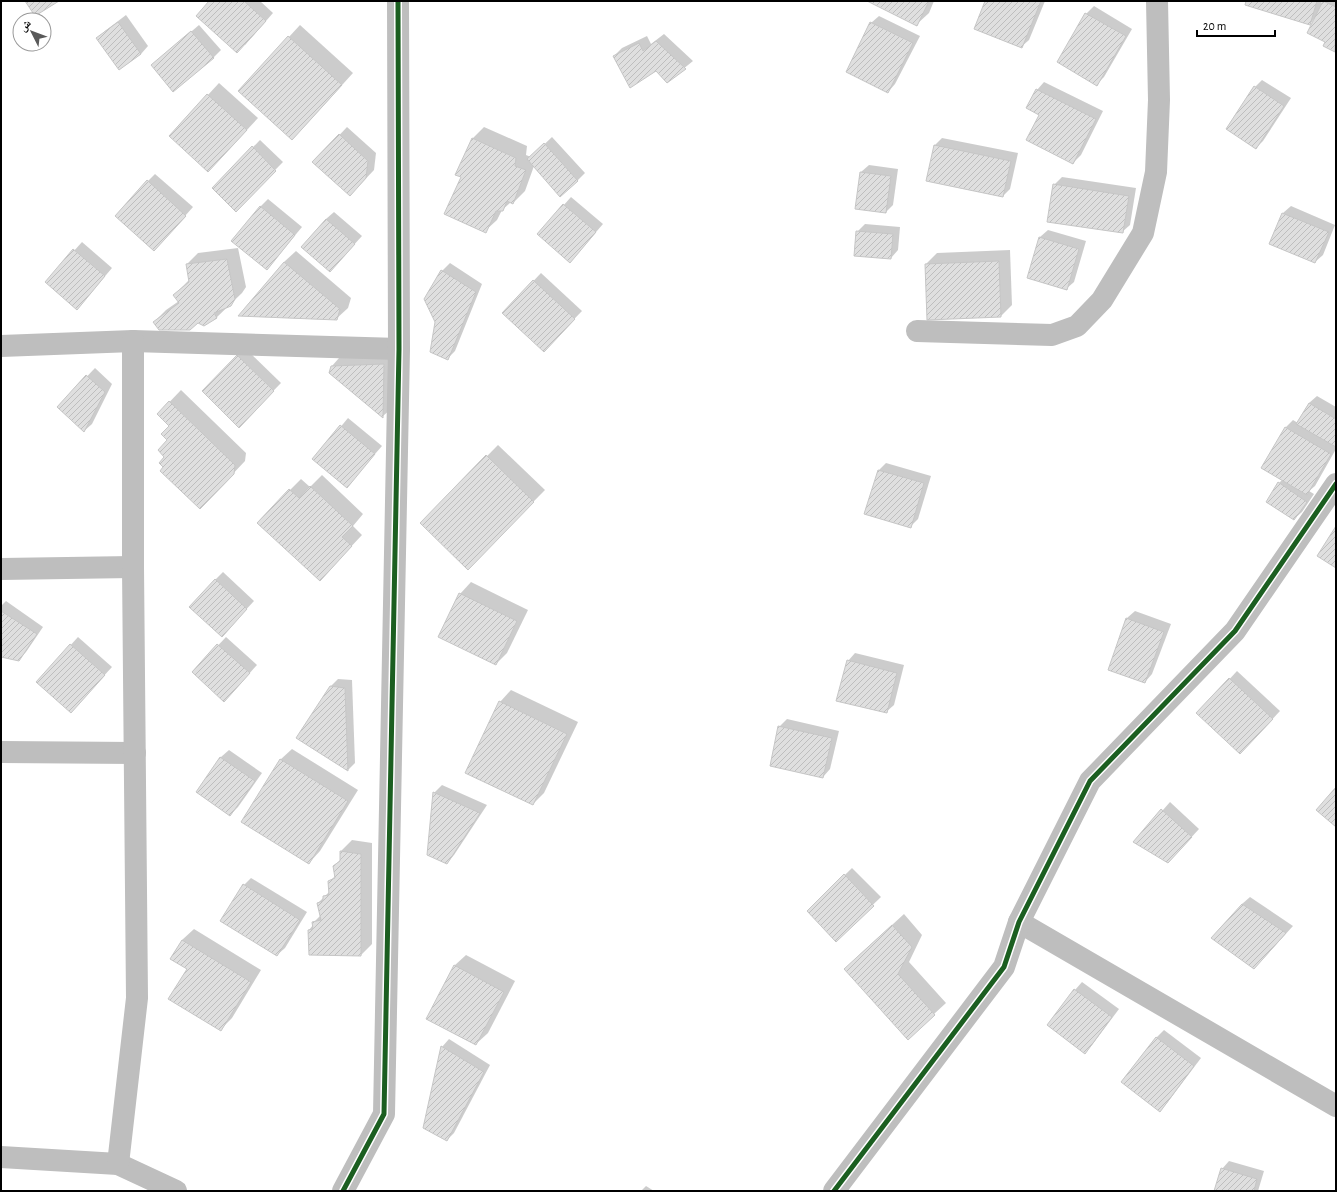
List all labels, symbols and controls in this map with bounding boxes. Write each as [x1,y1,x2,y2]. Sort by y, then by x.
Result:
north arrow [12,12,52,52]
scale bar [1197,12,1275,38]
text: ش [17,17,35,35]
text: 20 m [1203,20,1226,32]

